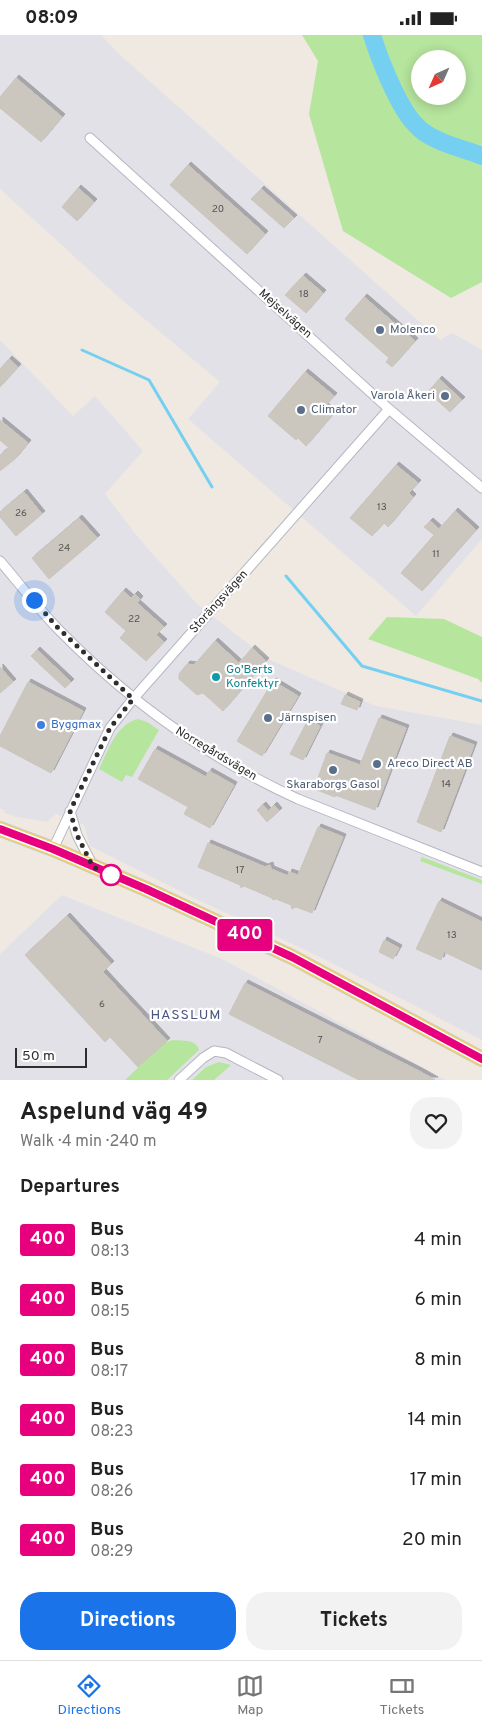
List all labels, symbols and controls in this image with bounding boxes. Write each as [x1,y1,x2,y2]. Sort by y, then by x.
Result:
text: 08:09 [25,6,78,30]
north arrow [411,50,466,105]
map controls [411,50,466,105]
house number: 20 [212,203,224,216]
street label: Mejselvägen [255,286,315,342]
house number: 18 [299,288,309,301]
place label: Molenco [390,322,436,338]
marker: Molenco [374,324,386,336]
place label: Varola Åkeri [370,388,435,404]
marker: Varola Åkeri [439,390,451,402]
place label: Climator [311,402,357,418]
marker: Climator [295,404,307,416]
house number: 13 [377,501,387,514]
house number: 26 [15,507,27,520]
house number: 24 [58,542,70,555]
house number: 11 [432,548,440,561]
street label: Storängsvägen [186,567,252,637]
your location [22,588,47,613]
house number: 22 [128,613,140,626]
place label: Go'Berts Konfektyr [226,662,279,692]
marker: Go'Berts Konfektyr [210,671,222,683]
place label: Järnspisen [278,710,337,726]
marker: Järnspisen [262,712,274,724]
place label: Byggmax [51,717,101,733]
marker: Byggmax [35,719,47,731]
street label: Norregårdsvägen [172,723,260,785]
place label: Areco Direct AB [387,756,473,772]
marker: Areco Direct AB [371,758,383,770]
marker: Skaraborgs Gasol [327,764,339,776]
place label: Skaraborgs Gasol [286,777,380,793]
house number: 14 [441,778,451,791]
unlabelled marker [100,864,122,886]
house number: 17 [236,864,244,877]
line badge: 400 [216,919,274,951]
text: 400 [227,923,263,946]
house number: 13 [447,929,457,942]
house number: 6 [99,998,105,1011]
district label: HASSLUM [150,1007,222,1024]
house number: 7 [317,1034,323,1047]
scale bar [15,1045,88,1068]
text: 50 m [22,1048,55,1065]
button: heart [410,1097,462,1149]
text: Aspelund väg 49 [20,1098,208,1128]
text: Walk · 4 min · 240 m [20,1132,157,1152]
text: Departures [20,1175,120,1199]
text: Bus [90,1218,124,1242]
text: 400 [30,1228,65,1251]
text: 4 min [414,1228,462,1252]
text: 08:13 [90,1242,130,1262]
text: Bus [90,1278,124,1302]
text: 400 [30,1288,65,1311]
text: 6 min [415,1288,462,1312]
text: 08:15 [90,1302,130,1322]
text: Bus [90,1338,124,1362]
text: 400 [30,1348,65,1371]
text: 8 min [414,1348,462,1372]
text: 08:17 [90,1362,128,1382]
text: Bus [90,1398,124,1422]
text: 400 [30,1408,65,1431]
text: 14 min [407,1408,462,1432]
text: 08:23 [90,1422,133,1442]
text: Bus [90,1458,124,1482]
text: 400 [30,1468,65,1491]
text: 17 min [410,1468,462,1492]
text: 08:26 [90,1482,133,1502]
text: Bus [90,1518,124,1542]
text: 400 [30,1528,65,1551]
text: 20 min [402,1528,462,1552]
text: 08:29 [90,1542,133,1562]
button: Directions [20,1592,236,1650]
button: Tickets [246,1592,462,1650]
tab: Directions [58,1672,121,1719]
tab: Map [236,1672,264,1719]
tab: Tickets [380,1672,424,1719]

